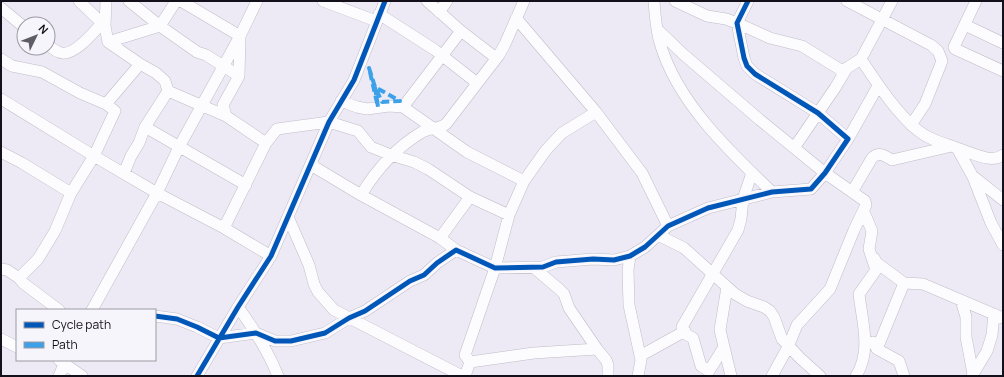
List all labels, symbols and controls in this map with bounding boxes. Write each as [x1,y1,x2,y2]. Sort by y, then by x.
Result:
north arrow [16,16,56,56]
text: N [35,21,52,37]
legend [16,309,156,361]
text: Cycle path [52,316,111,333]
text: Path [52,336,78,353]

